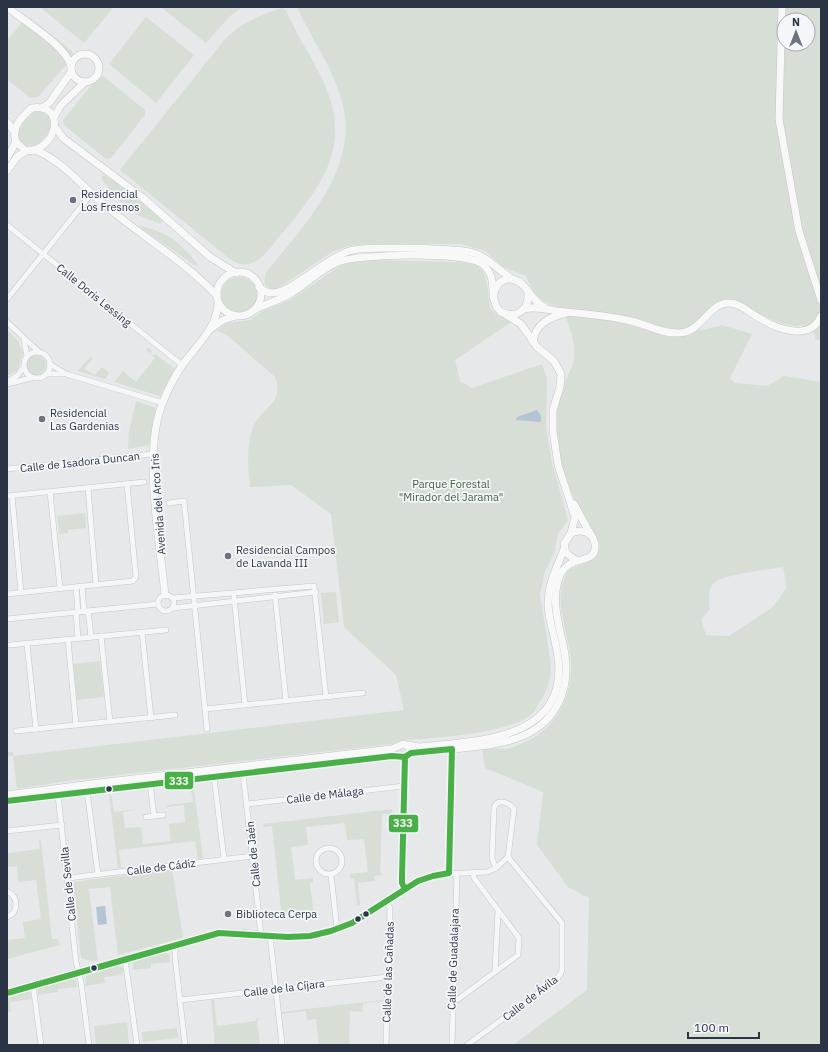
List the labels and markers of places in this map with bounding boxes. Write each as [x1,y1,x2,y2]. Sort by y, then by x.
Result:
place label: Residencial Los Fresnos [81,187,140,214]
marker: Residencial Los Fresnos [68,195,78,205]
place label: Residencial Las Gardenias [50,406,119,433]
marker: Residencial Las Gardenias [37,414,47,424]
place label: Residencial Campos de Lavanda III [236,543,336,570]
marker: Residencial Campos de Lavanda III [223,551,233,561]
unlabelled marker [104,784,114,794]
place label: Biblioteca Cerpa [236,907,317,921]
marker: Biblioteca Cerpa [223,909,233,919]
unlabelled marker [361,909,371,919]
unlabelled marker [353,914,363,924]
unlabelled marker [89,963,99,973]

